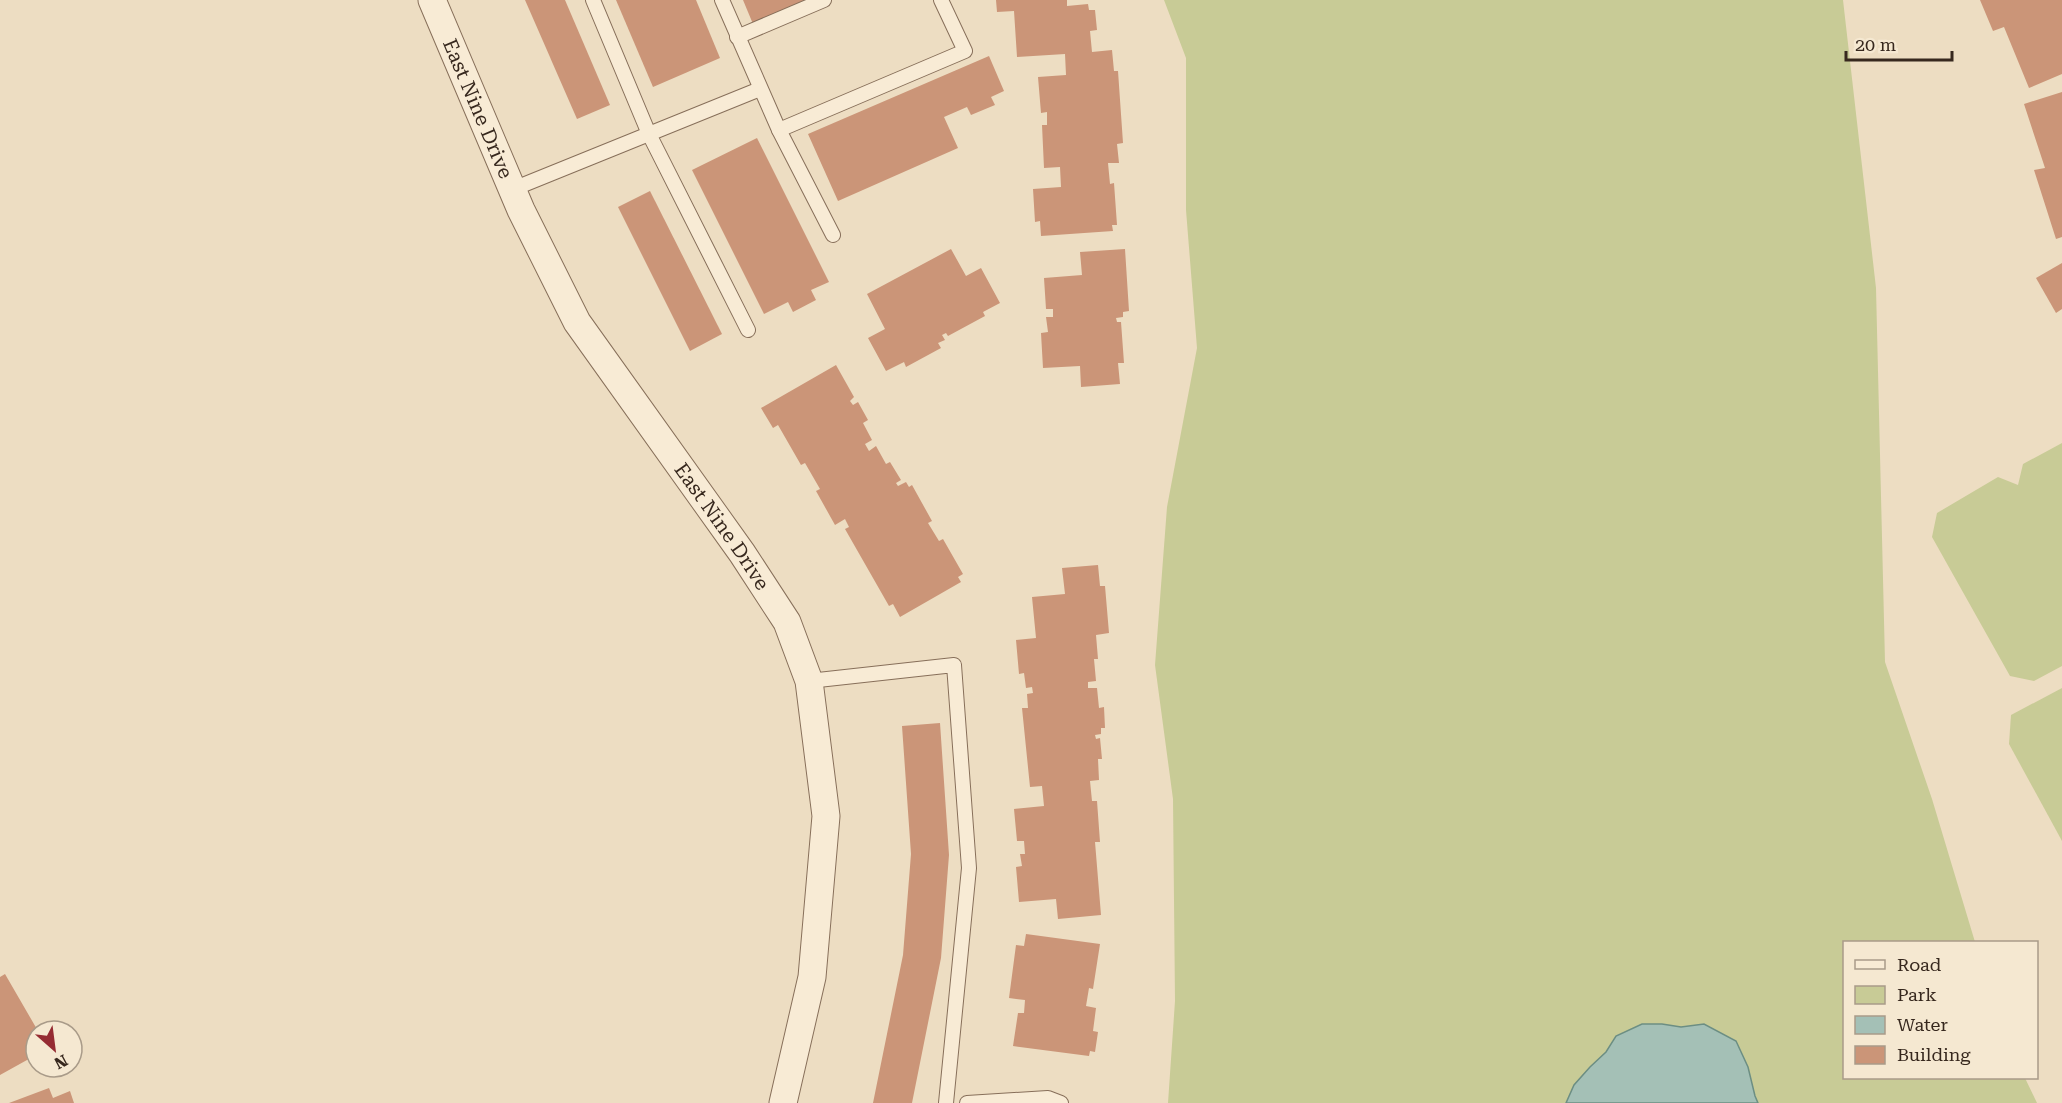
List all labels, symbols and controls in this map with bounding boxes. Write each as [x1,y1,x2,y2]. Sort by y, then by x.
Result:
scale bar [1846,24,1952,62]
text: 20 m [1855,34,1896,55]
street label: East Nine Drive [438,35,518,182]
street label: East Nine Drive [670,458,775,594]
legend [1843,941,2038,1079]
text: Road [1897,954,1942,975]
text: Park [1897,984,1937,1005]
text: Water [1897,1014,1948,1035]
north arrow [24,1019,84,1079]
text: Building [1897,1044,1971,1065]
text: N [51,1051,71,1073]

